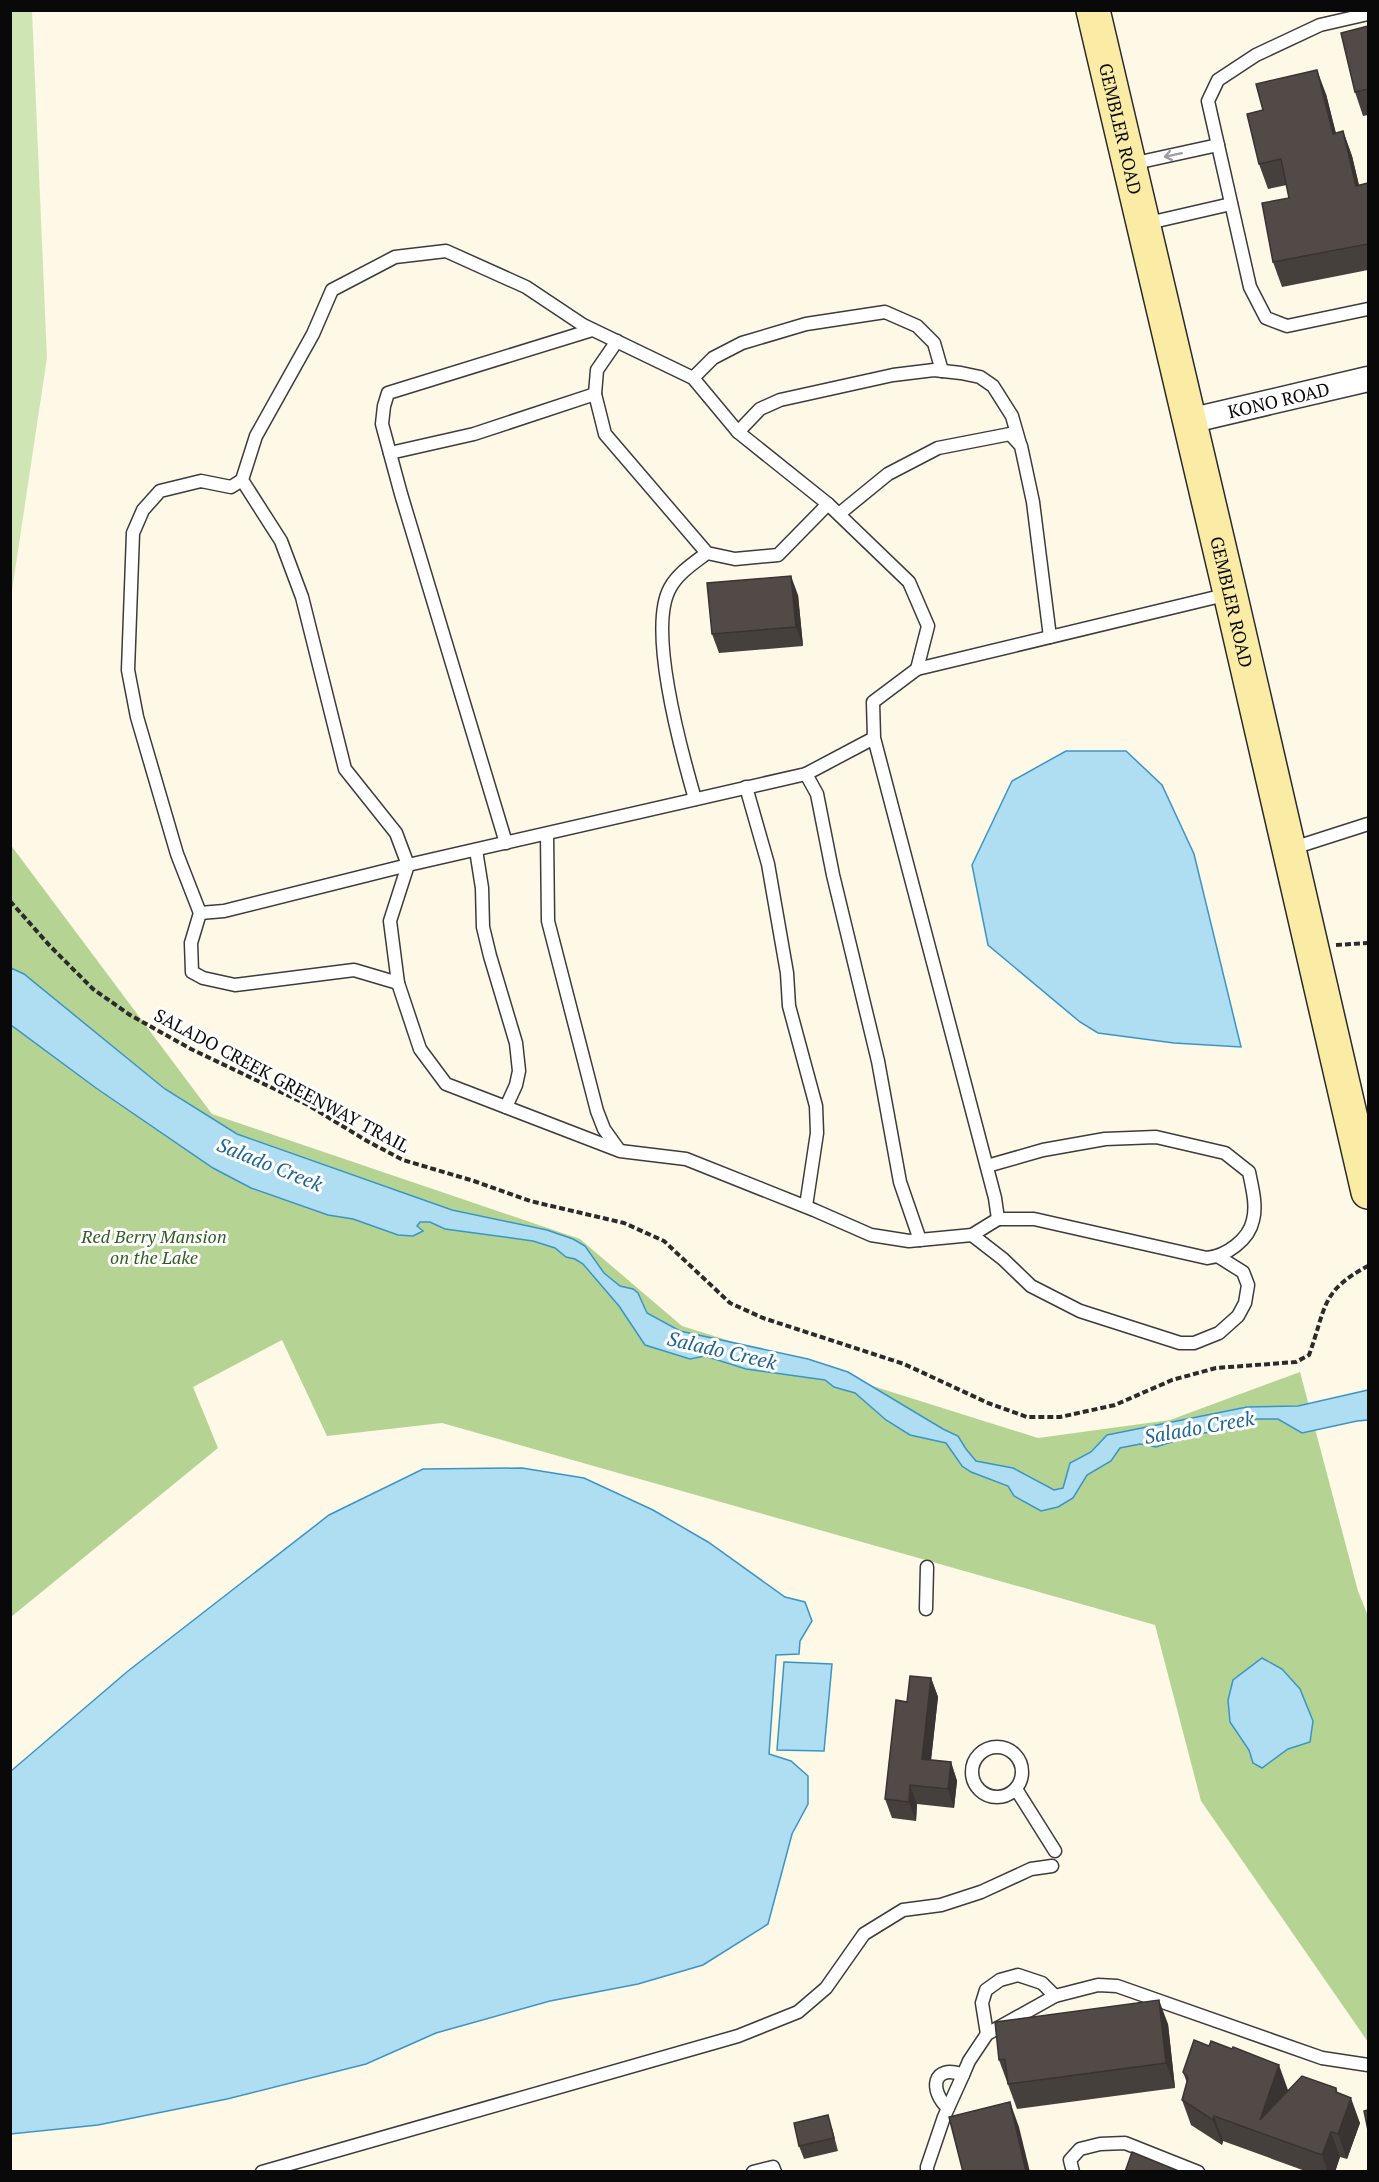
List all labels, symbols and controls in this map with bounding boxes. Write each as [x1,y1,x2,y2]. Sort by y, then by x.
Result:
street label: GEMBLER ROAD [1094,61,1148,197]
one-way arrow [1164,150,1184,161]
street label: KONO ROAD [1225,376,1332,423]
street label: GEMBLER ROAD [1205,534,1259,670]
street label: SALADO CREEK GREENWAY TRAIL [150,1002,414,1158]
water label: Salado Creek [213,1131,327,1198]
park label: Red Berry Mansion on the Lake [80,1224,227,1269]
water label: Salado Creek [665,1324,780,1376]
water label: Salado Creek [1142,1404,1257,1450]

